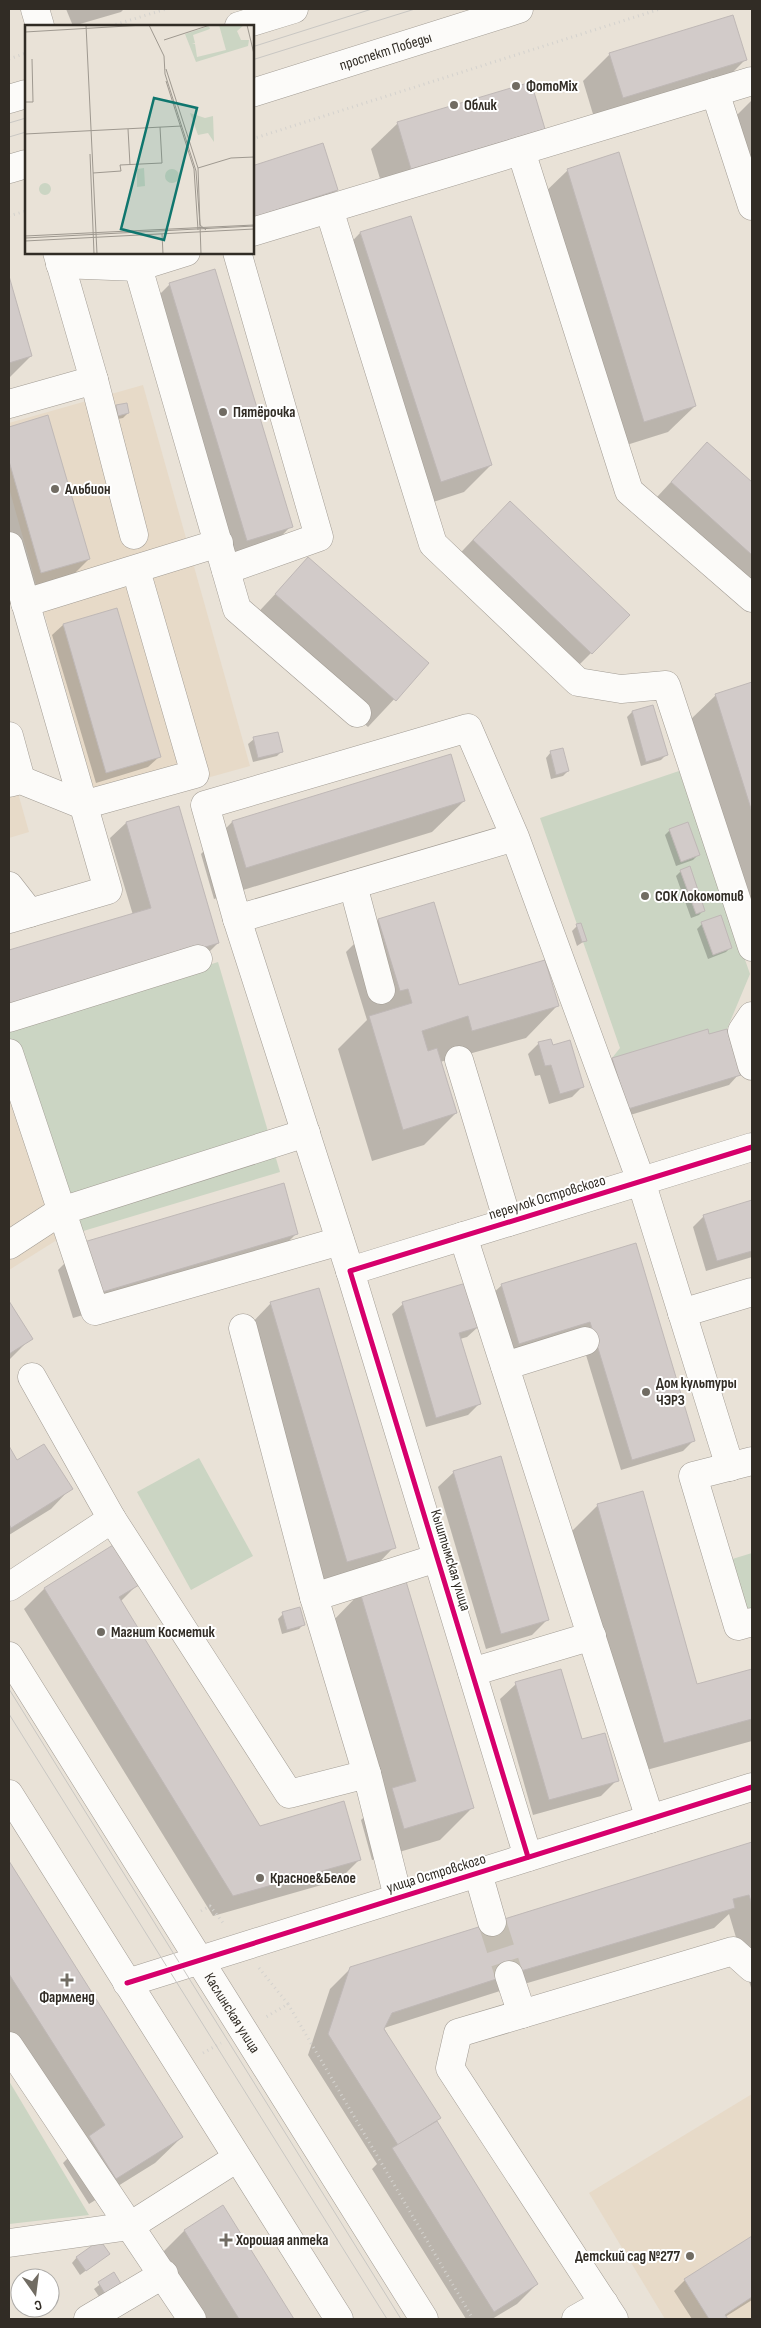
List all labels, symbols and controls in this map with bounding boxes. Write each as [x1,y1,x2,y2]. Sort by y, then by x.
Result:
inset map [25,25,254,254]
street label: проспект Победы [337,28,434,75]
place label: ФотоMix [526,77,579,96]
marker: ФотоMix [510,80,522,92]
place label: Облик [464,96,498,115]
marker: Облик [448,99,460,111]
place label: Пятёрочка [233,403,295,422]
marker: Пятёрочка [217,406,229,418]
place label: Альбион [64,480,111,499]
marker: Альбион [49,483,61,495]
place label: СОК Локомотив [655,887,744,906]
marker: СОК Локомотив [639,890,651,902]
street label: переулок Островского [486,1171,608,1224]
place label: Дом культуры ЧЭРЗ [656,1374,737,1410]
marker: Дом культуры ЧЭРЗ [640,1386,652,1398]
street label: Кыштымская улица [426,1507,475,1613]
place label: Магнит Косметик [111,1623,216,1642]
marker: Магнит Косметик [95,1626,107,1638]
street label: улица Островского [384,1849,488,1898]
place label: Красное&Белое [270,1869,356,1888]
marker: Красное&Белое [254,1872,266,1884]
street label: Каслинская улица [200,1969,264,2057]
marker: Фармленд [61,1974,73,1986]
place label: Фармленд [39,1988,95,2007]
place label: Хорошая аптека [235,2231,328,2250]
marker: Хорошая аптека [220,2234,232,2246]
place label: Детский сад №277 [575,2247,680,2266]
marker: Детский сад №277 [684,2250,696,2262]
north arrow [10,2268,60,2318]
text: С [32,2296,44,2314]

